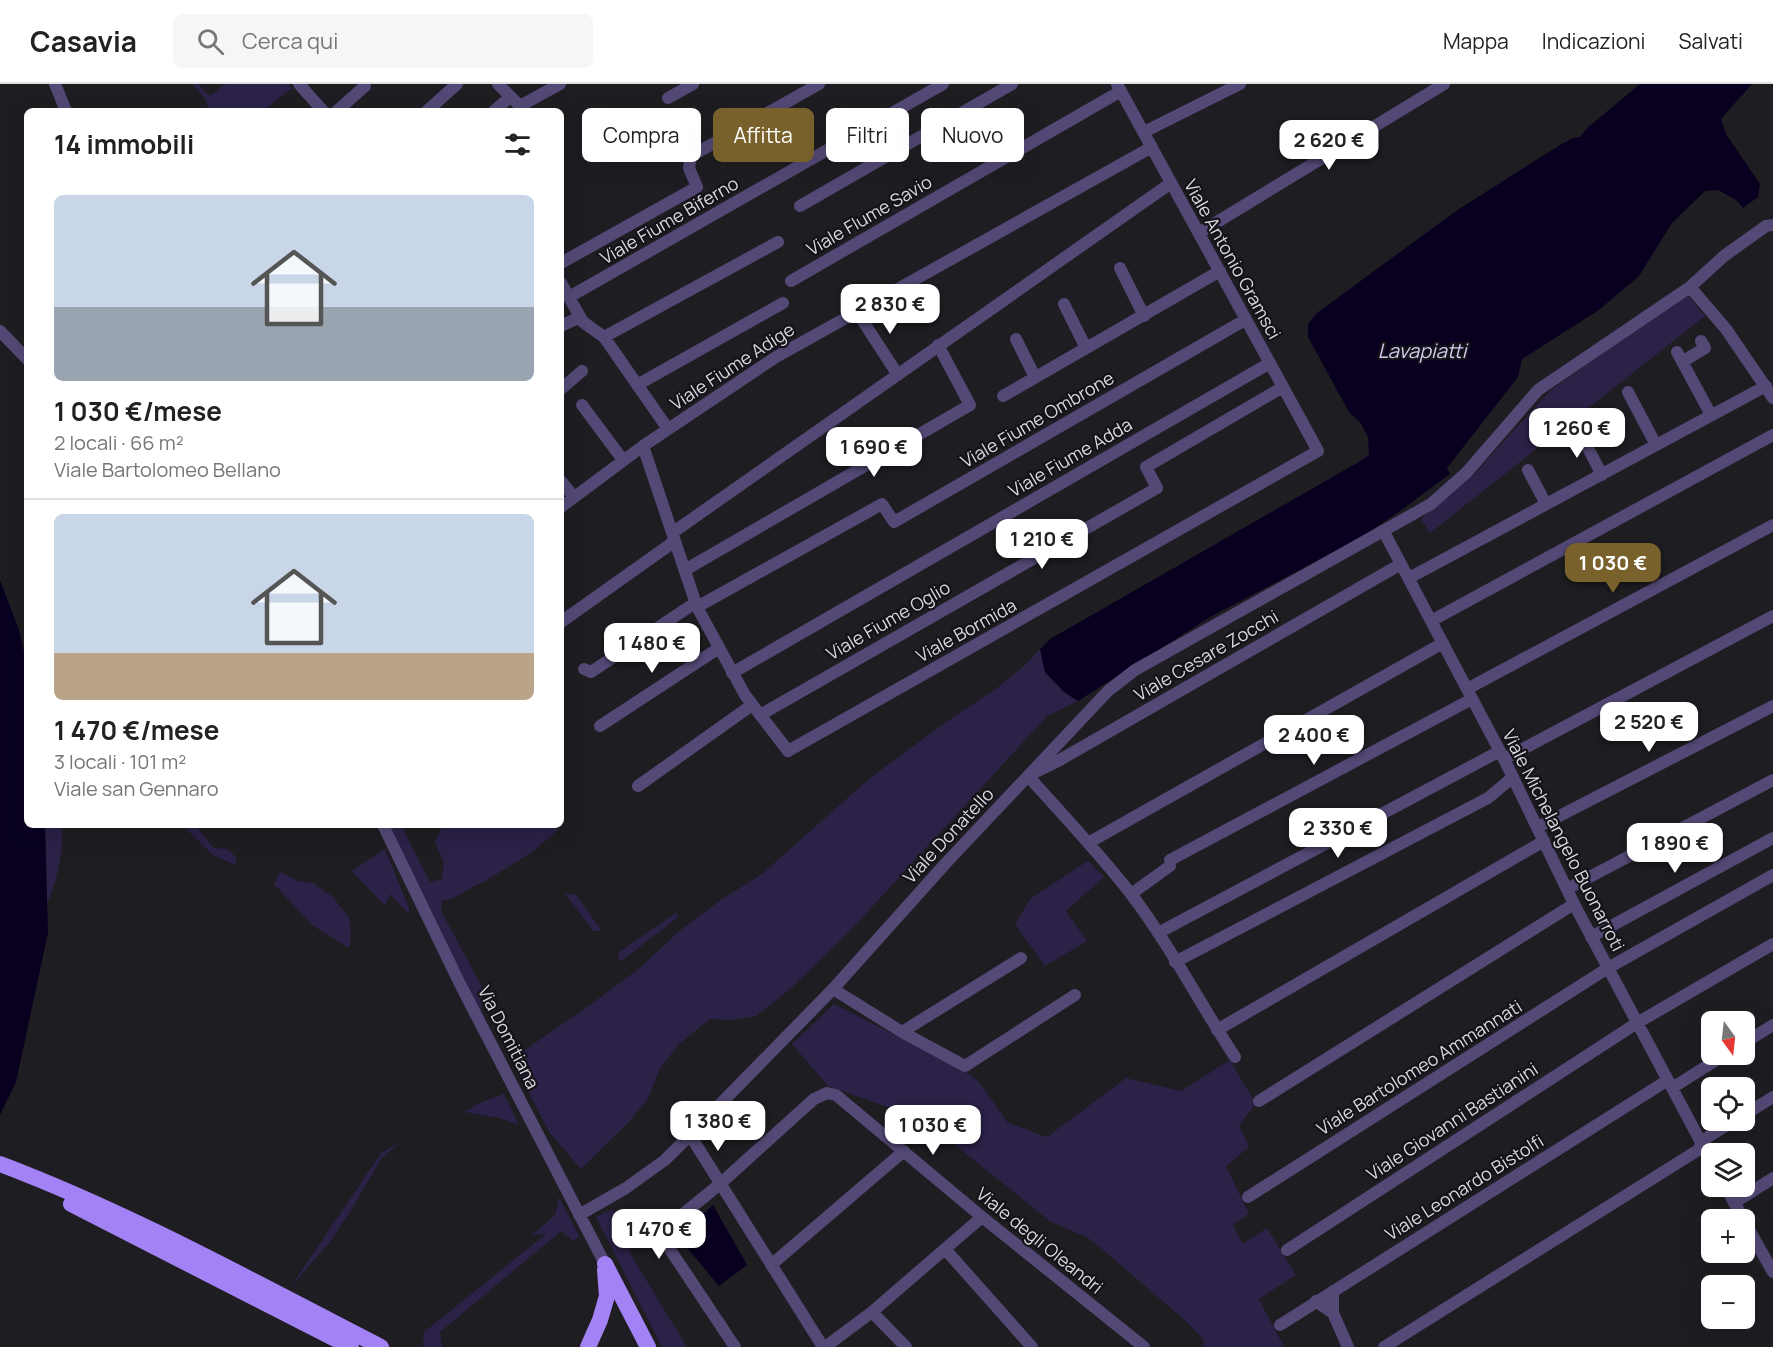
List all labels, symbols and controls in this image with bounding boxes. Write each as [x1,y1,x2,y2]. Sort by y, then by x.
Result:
search box [173,14,593,68]
text: Casavia [30,22,137,60]
icon: search [194,25,227,58]
text: Cerca qui [242,26,338,56]
text: Mappa [1443,27,1509,55]
text: Indicazioni [1542,27,1645,55]
text: Salvati [1678,27,1743,55]
chip: Compra [582,108,701,162]
chip: Affitta [713,108,814,162]
chip: Filtri [826,108,909,162]
chip: Nuovo [921,108,1024,162]
pin: 2 620 € [1274,120,1384,171]
text: 14 immobili [54,126,194,162]
text: 2 620 € [1293,126,1365,153]
icon: filters [501,128,534,161]
street label: Viale FIume Savio [802,169,936,261]
street label: Viale Fiume Biferno [596,171,742,269]
street label: Viale Antonio Gramsci [1179,175,1287,343]
icon: home [240,234,348,342]
pin: 2 830 € [835,284,945,335]
text: 2 830 € [855,290,925,317]
street label: Viale Fiume Adige [665,317,799,415]
water label: Lavapiatti [1378,337,1469,364]
street label: Viale Fiume Ombrone [956,365,1118,473]
text: 1 030 €/mese [54,393,222,429]
pin: 1 260 € [1522,408,1632,459]
street label: Viale Fiume Adda [1004,412,1136,502]
text: 1 260 € [1543,414,1611,441]
pin: 1 690 € [819,427,929,478]
text: 2 locali · 66 m² [54,429,184,456]
text: 1 690 € [840,433,908,460]
text: Viale Bartolomeo Bellano [54,456,281,483]
pin: 1 210 € [987,519,1097,570]
text: 1 210 € [1010,525,1074,552]
pin: 1 030 € [1558,543,1668,594]
text: 1 030 € [1579,549,1647,576]
icon: home [240,553,348,661]
street label: Viale Fiume Oglio [822,575,954,665]
street label: Viale Bormida [911,593,1021,667]
street label: Viale Cesare Zocchi [1130,604,1282,706]
pin: 1 480 € [597,623,707,674]
text: 1 480 € [618,629,686,656]
pin: 2 520 € [1594,702,1704,753]
text: 2 520 € [1614,708,1684,735]
text: 1 470 €/mese [54,712,219,748]
pin: 2 400 € [1259,715,1369,766]
text: 2 400 € [1278,721,1350,748]
street label: Viale Michelangelo Buonarroti [1497,725,1631,955]
text: 3 locali · 101 m² [54,748,186,775]
text: Viale san Gennaro [54,775,219,802]
street label: Viale Donatello [897,782,999,888]
pin: 2 330 € [1283,808,1393,859]
text: 2 330 € [1303,814,1373,841]
pin: 1 890 € [1620,823,1730,874]
text: 1 890 € [1641,829,1709,856]
street label: Via Domitiana [473,981,545,1093]
street label: Viale Bartolomeo Ammannati [1312,994,1526,1140]
north arrow [1701,1011,1755,1065]
map controls [1701,1011,1755,1329]
street label: Viale Giovanni Bastianini [1362,1057,1542,1185]
button: locate [1701,1077,1755,1131]
pin: 1 380 € [663,1101,773,1152]
pin: 1 030 € [878,1105,988,1156]
text: 1 380 € [684,1107,752,1134]
text: 1 030 € [899,1111,967,1138]
street label: Viale Leonardo Bistolfi [1380,1128,1548,1246]
button: layers [1701,1143,1755,1197]
street label: Viale degli Oleandri [972,1181,1108,1299]
pin: 1 470 € [604,1209,714,1260]
button: + [1701,1209,1755,1263]
text: 1 470 € [626,1215,692,1242]
button: − [1701,1275,1755,1329]

